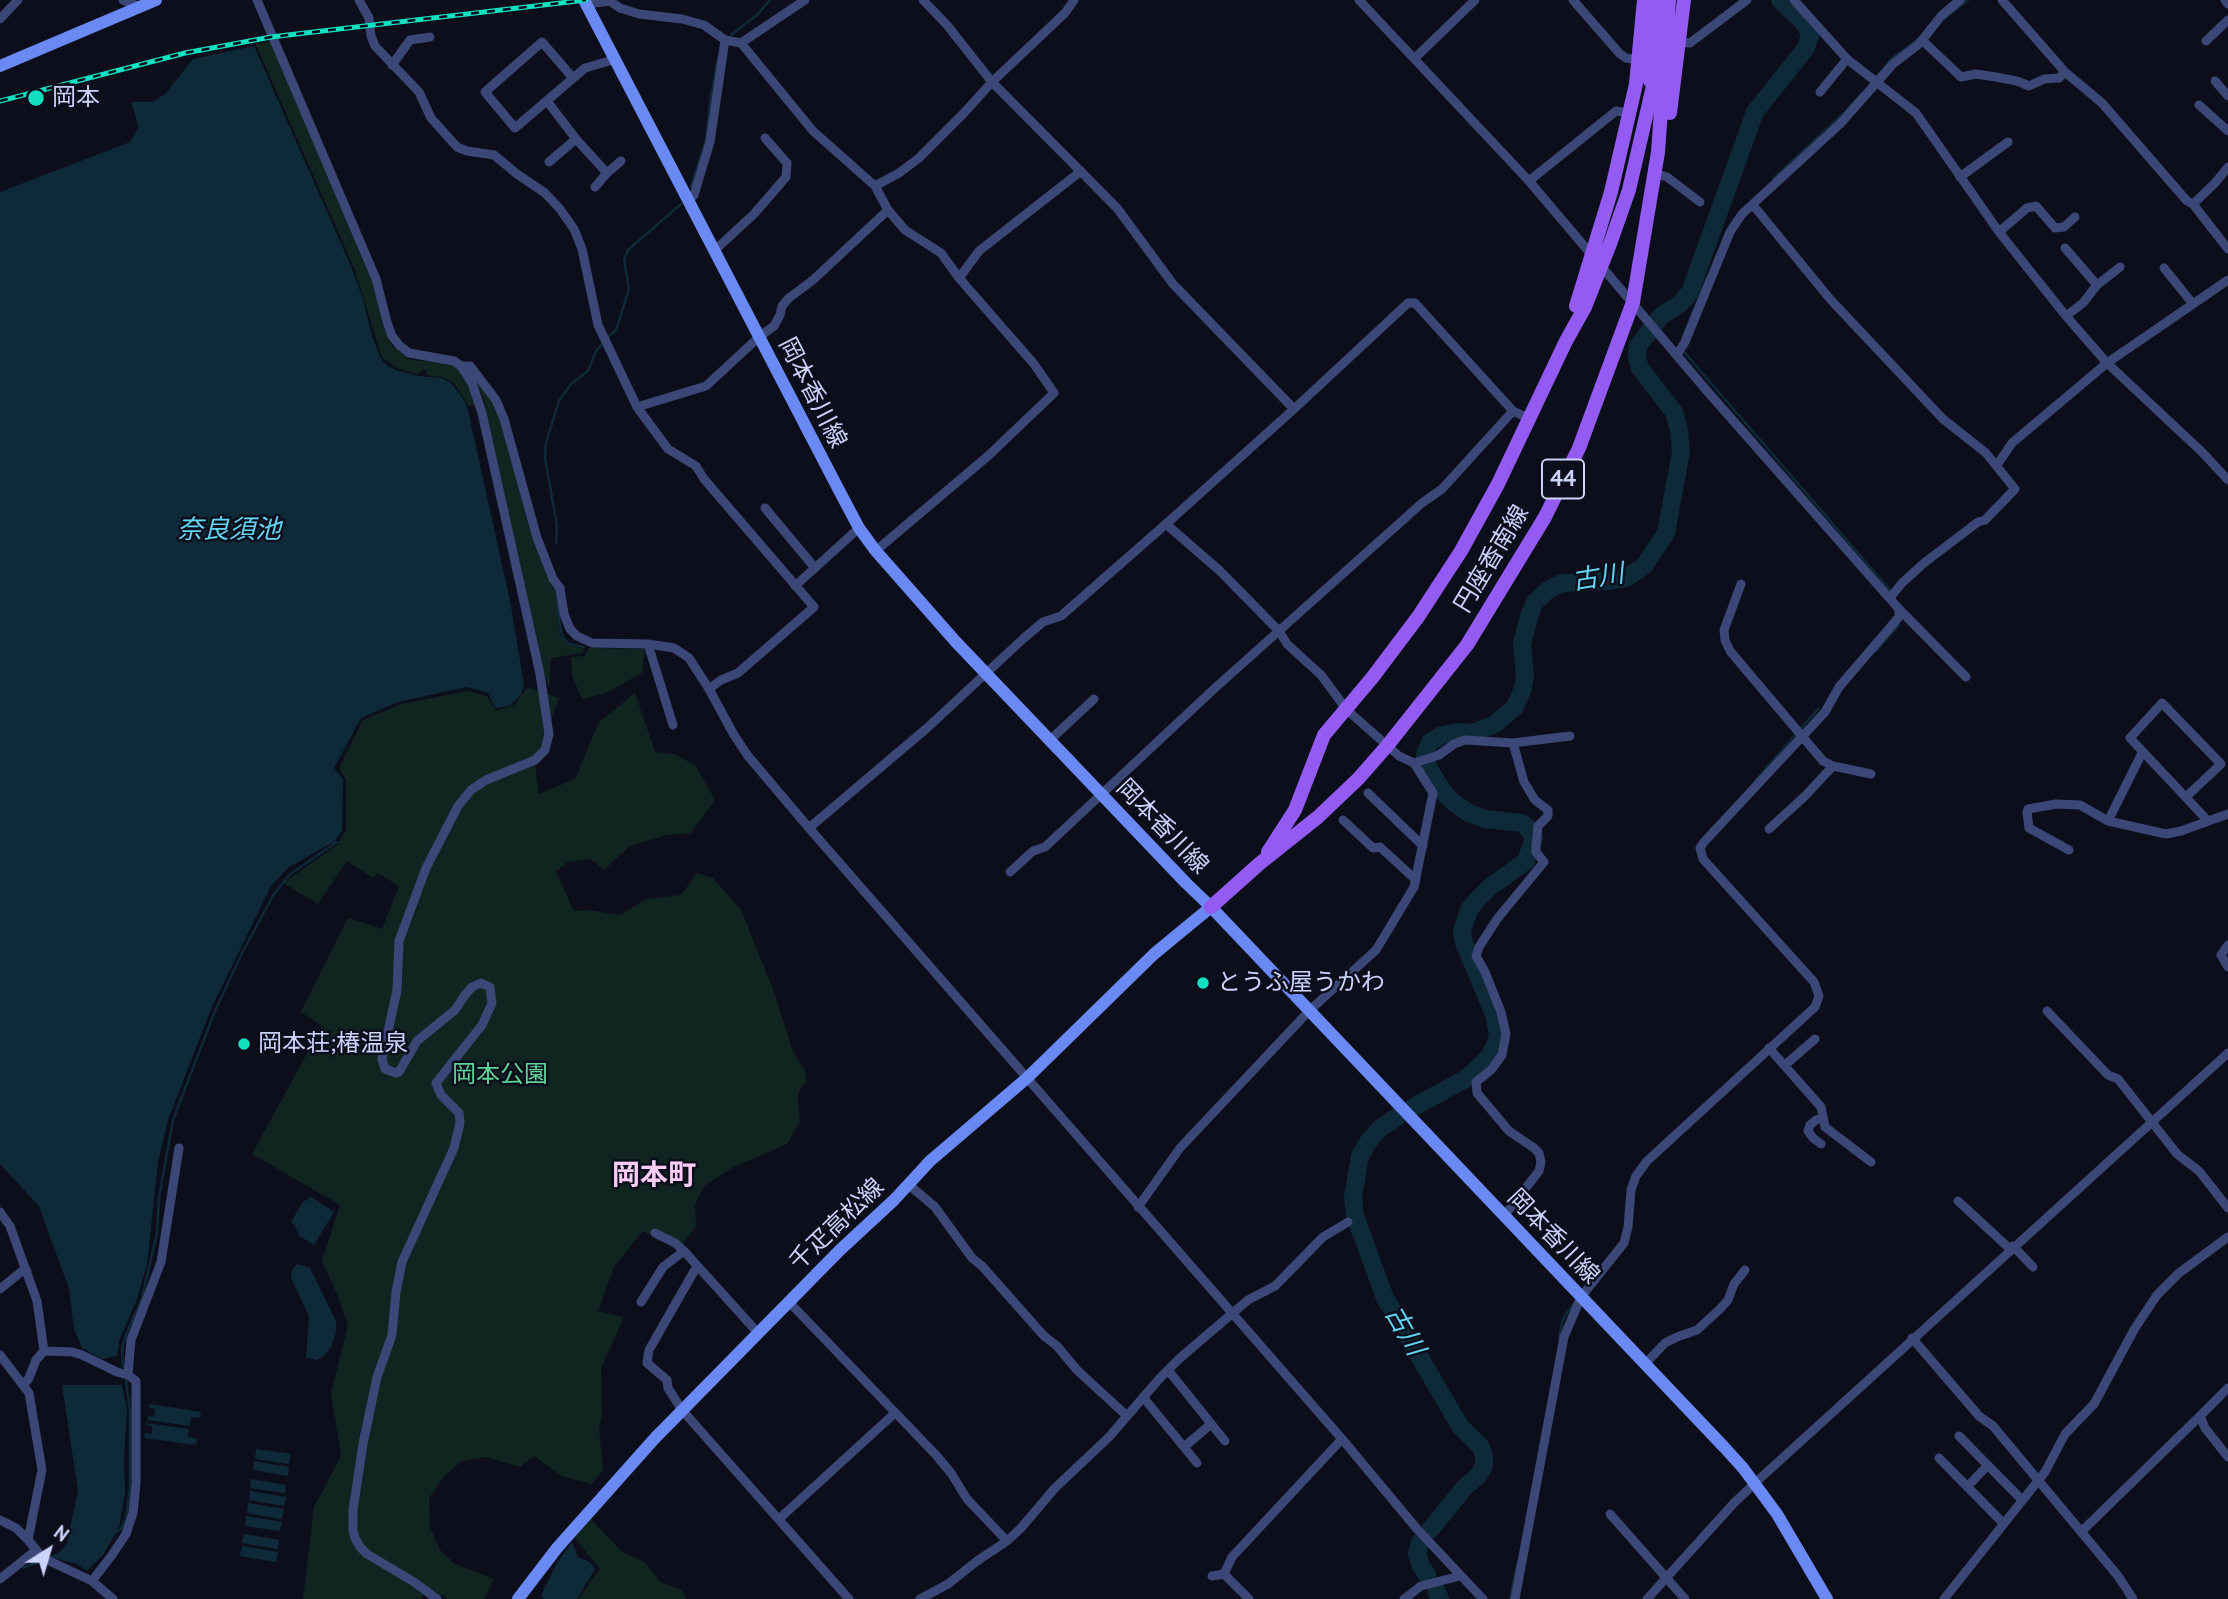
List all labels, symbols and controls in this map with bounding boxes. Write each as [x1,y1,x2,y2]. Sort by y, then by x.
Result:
place label: 岡本 [52,84,100,112]
marker: 岡本 [26,88,46,108]
street label: 岡本香川線 [772,333,852,453]
road number: 44 [1542,460,1584,499]
street label: 円座香南線 [1449,500,1535,618]
water label: 奈良須池 [177,515,281,547]
water label: 古川 [1570,559,1626,597]
street label: 岡本香川線 [1110,774,1214,880]
place label: とうふ屋うかわ [1217,969,1385,997]
marker: とうふ屋うかわ [1195,975,1211,991]
place label: 岡本荘;椿温泉 [258,1030,408,1058]
marker: 岡本荘;椿温泉 [236,1036,252,1052]
park label: 岡本公園 [452,1061,548,1089]
district label: 岡本町 [612,1159,696,1193]
street label: 千疋高松線 [784,1173,890,1277]
street label: 岡本香川線 [1501,1184,1605,1290]
water label: 古川 [1377,1301,1431,1361]
north arrow [14,1515,84,1585]
text: N [49,1520,74,1547]

